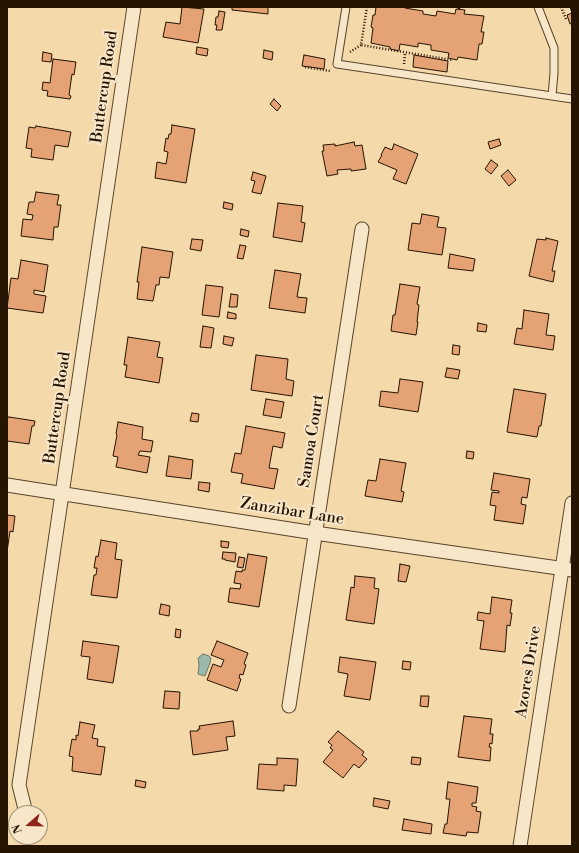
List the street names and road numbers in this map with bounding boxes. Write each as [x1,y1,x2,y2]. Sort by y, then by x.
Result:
street label: Buttercup Road [88,30,122,144]
street label: Buttercup Road [41,351,75,465]
street label: Samoa Court [295,393,329,489]
street label: Zanzibar Lane [239,494,345,530]
street label: Azores Drive [512,624,546,720]

